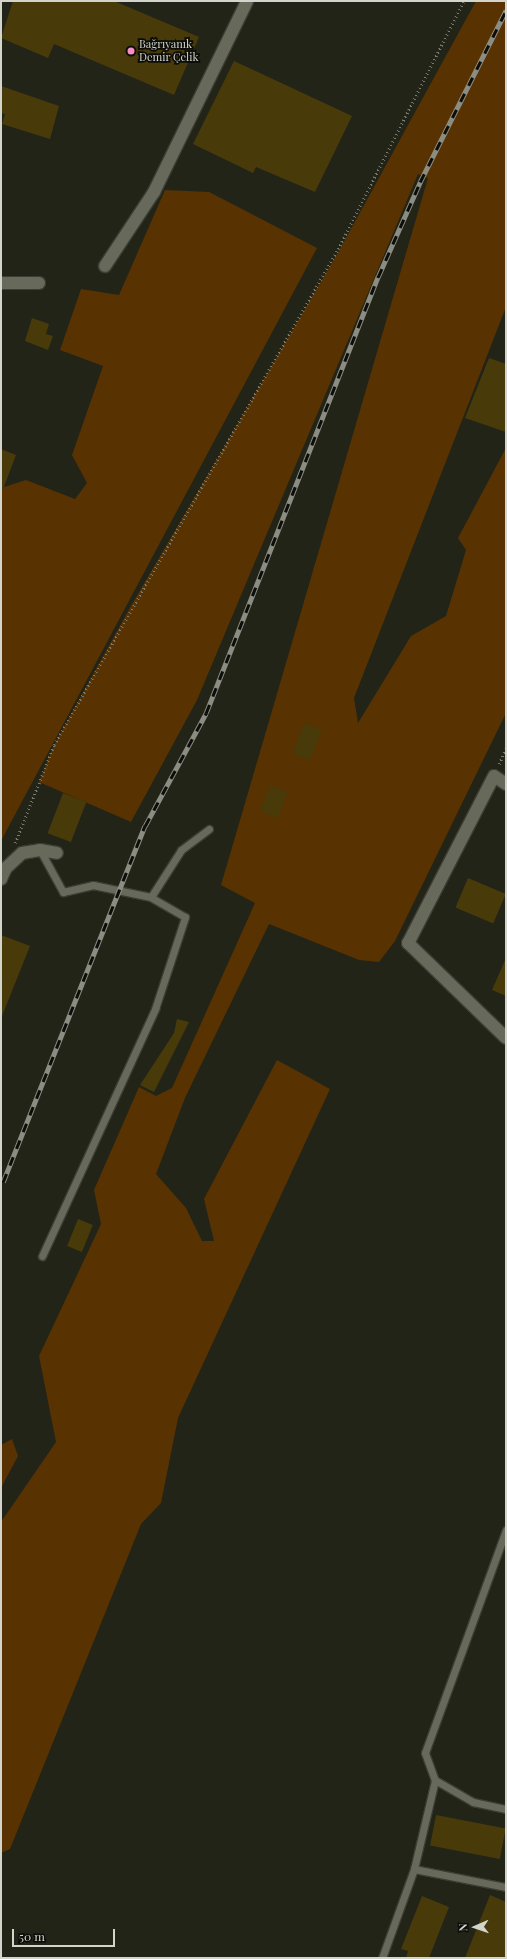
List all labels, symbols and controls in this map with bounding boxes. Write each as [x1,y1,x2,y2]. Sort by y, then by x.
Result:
place label: Bağrıyanık Demir Çelik [139,38,199,64]
marker: Bağrıyanık Demir Çelik [126,46,136,56]
north arrow [455,1907,495,1947]
scale bar [14,1921,117,1947]
text: N [455,1923,470,1932]
text: 50 m [19,1928,45,1944]

